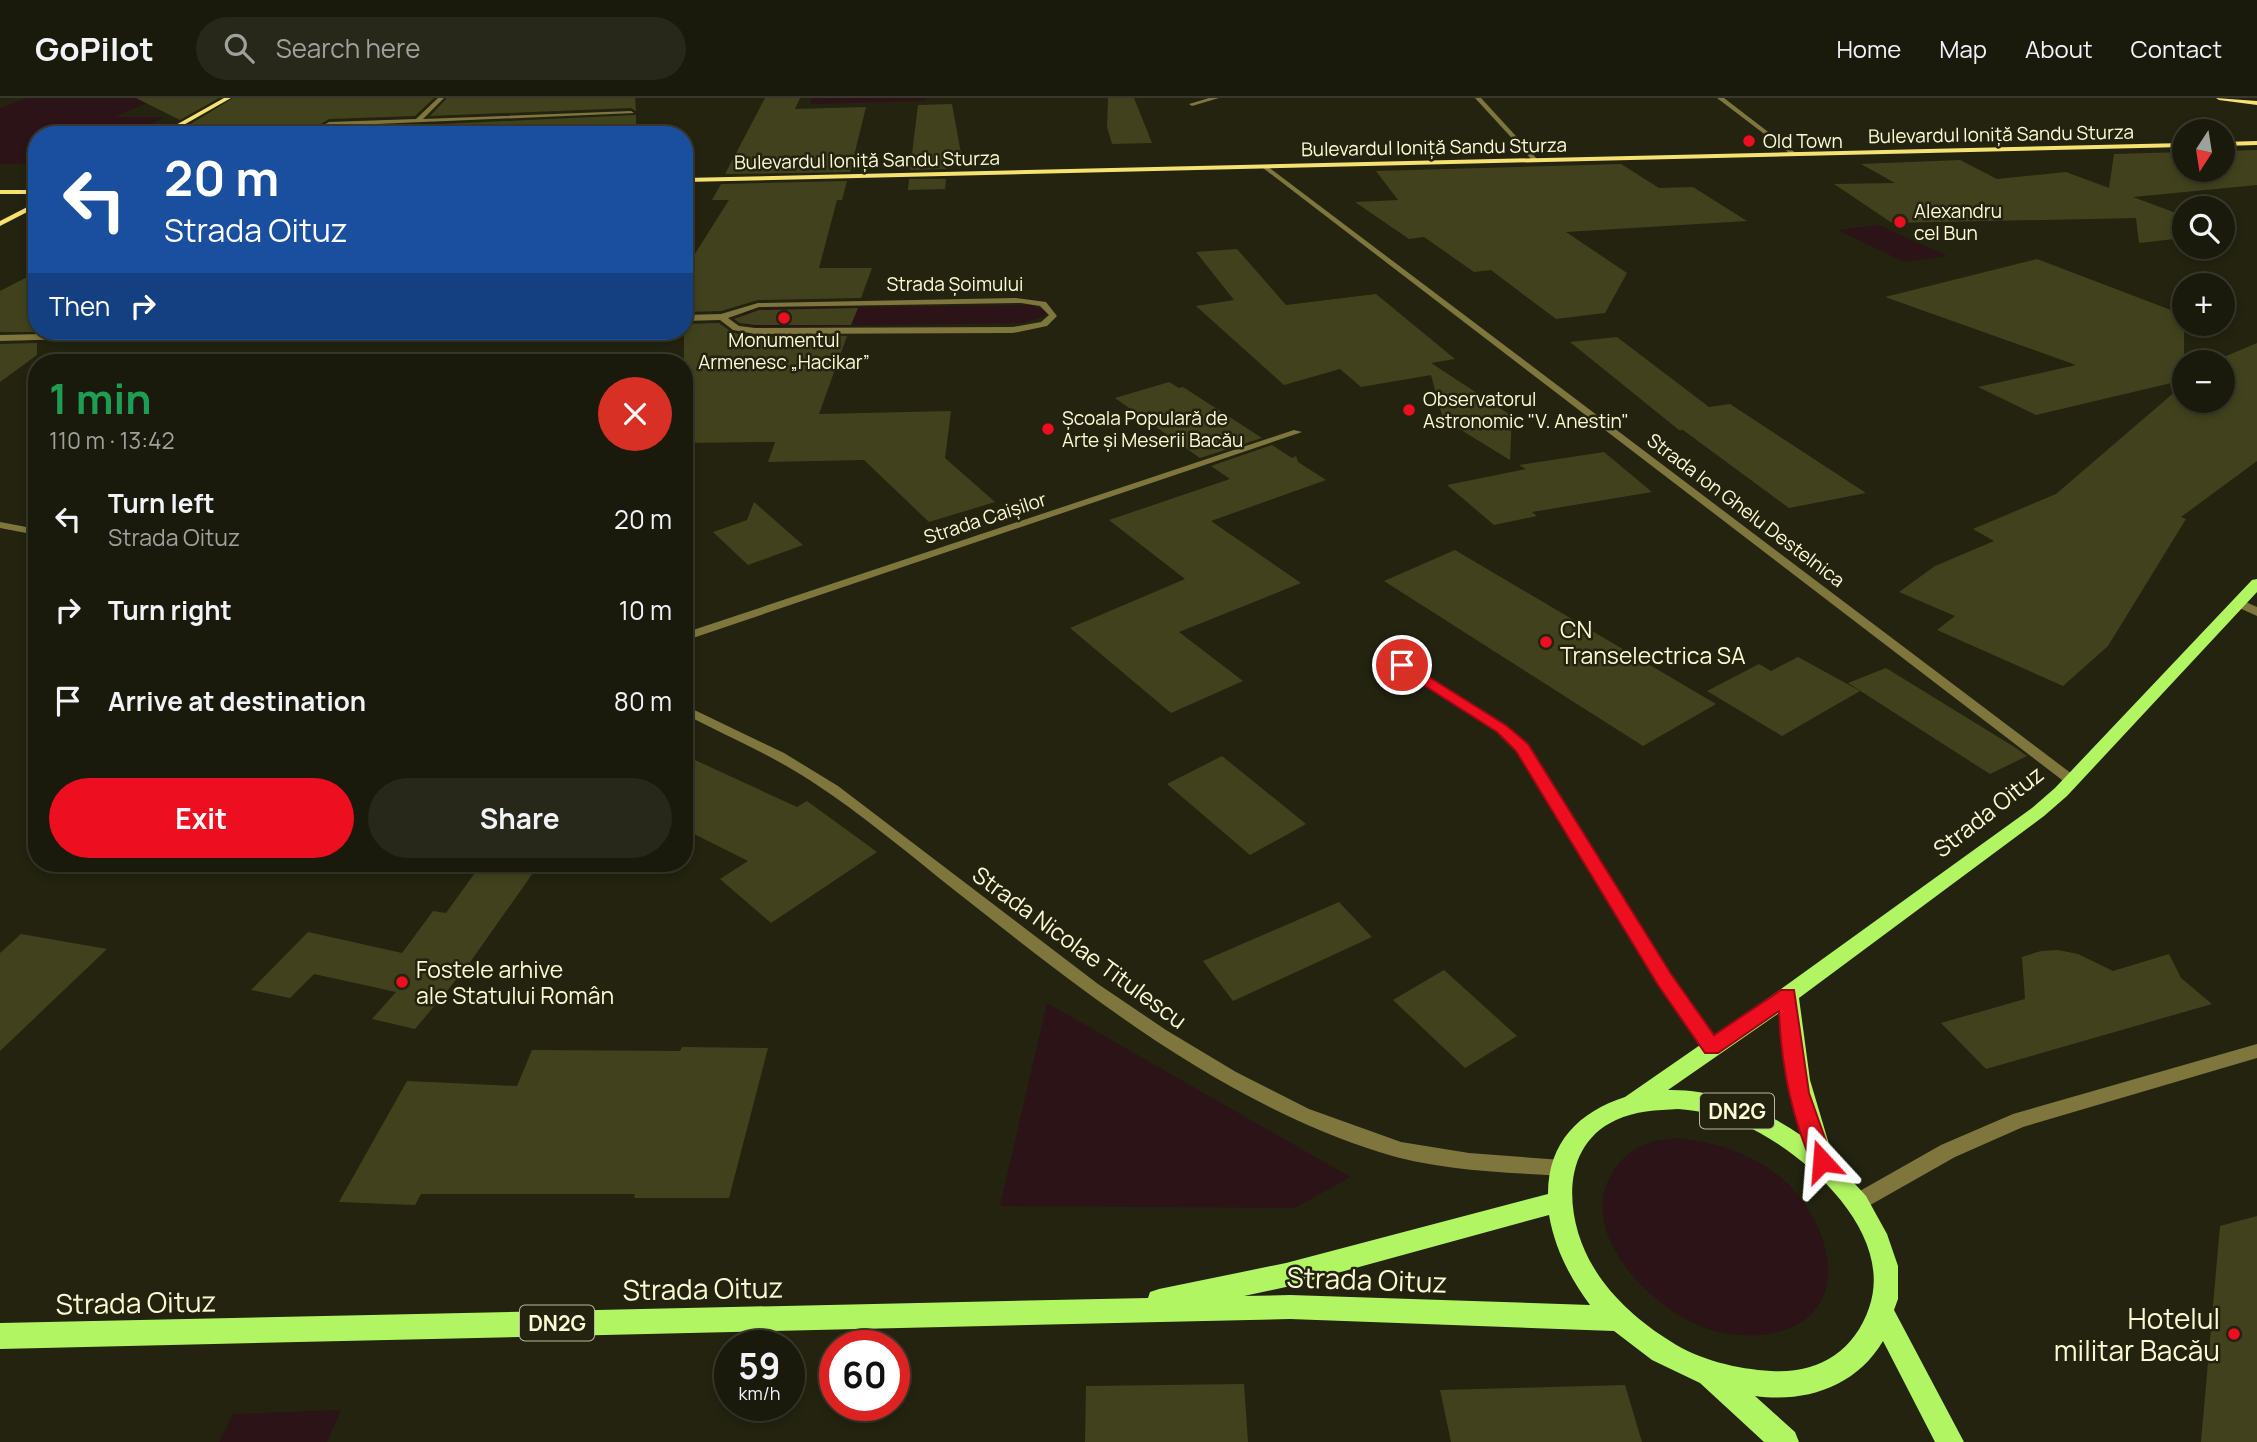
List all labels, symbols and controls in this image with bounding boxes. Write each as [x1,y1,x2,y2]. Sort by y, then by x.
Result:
search box [196,17,686,80]
text: GoPilot [35,26,154,71]
icon: search [220,29,258,67]
text: Search here [276,30,420,66]
text: Home [1836,32,1901,65]
text: Map [1939,32,1987,65]
text: About [2025,32,2093,65]
text: Contact [2131,32,2222,65]
street label: Bulevardul Ioniță Sandu Sturza [1868,119,2134,149]
north arrow [2172,119,2235,182]
map controls [2172,119,2235,413]
place label: Old Town [1763,128,1843,154]
street label: Bulevardul Ioniță Sandu Sturza [1301,132,1567,162]
marker: Old Town [1741,133,1757,149]
text: 20 m [164,144,279,211]
street label: Bulevardul Ioniță Sandu Sturza [734,145,1000,175]
icon: left [49,154,140,245]
button: search [2172,196,2235,259]
place label: Alexandru cel Bun [1914,198,2002,246]
text: Strada Oituz [164,208,348,252]
marker: Alexandru cel Bun [1892,214,1908,230]
street label: Strada Șoimului [887,271,1023,297]
button: + [2172,273,2235,336]
icon: right [124,287,162,325]
text: Then [49,288,110,324]
marker: Monumentul Armenesc „Hacikar” [776,310,792,326]
place label: Monumentul Armenesc „Hacikar” [698,327,870,375]
button: − [2172,350,2235,413]
text: 1 min [49,369,152,427]
button: close [598,377,672,451]
place label: Observatorul Astronomic "V. Anestin" [1423,386,1629,434]
marker: Observatorul Astronomic "V. Anestin" [1401,402,1417,418]
place label: Școala Populară de Arte și Meserii Bacău [1062,405,1243,453]
marker: Școala Populară de Arte și Meserii Bacău [1040,421,1056,437]
text: 110 m · 13:42 [49,424,175,456]
street label: Strada Ion Ghelu Destelnica [1642,427,1850,593]
text: Turn left [108,485,215,521]
street label: Strada Caișilor [920,486,1050,550]
icon: left [49,500,87,538]
text: 20 m [614,501,672,537]
text: Strada Oituz [108,521,240,553]
icon: right [49,591,87,629]
text: Turn right [108,592,232,628]
text: 10 m [619,592,672,628]
place label: CN Transelectrica SA [1560,613,1746,671]
marker: CN Transelectrica SA [1538,634,1554,650]
pin [1372,635,1432,695]
icon: arrive [1383,646,1421,684]
icon: arrive [49,682,87,720]
text: Arrive at destination [108,683,366,719]
text: 80 m [614,683,672,719]
street label: Strada Oituz [1926,758,2050,864]
button: Exit [49,778,354,858]
button: Share [368,778,672,858]
street label: Strada Nicolae Titulescu [966,858,1194,1036]
place label: Fostele arhive ale Statului Român [416,953,614,1011]
marker: Fostele arhive ale Statului Român [394,974,410,990]
road number: DN2G [1700,1094,1774,1128]
position arrow [1785,1124,1859,1198]
street label: Strada Oituz [1286,1257,1448,1301]
street label: Strada Oituz [622,1268,784,1308]
street label: Strada Oituz [55,1282,217,1322]
place label: Hotelul militar Bacău [2054,1299,2220,1369]
road number: DN2G [520,1306,594,1340]
marker: Hotelul militar Bacău [2226,1326,2242,1342]
speed limit sign: 60 [819,1330,910,1421]
text: 59 [738,1342,781,1390]
text: km/h [739,1381,780,1405]

